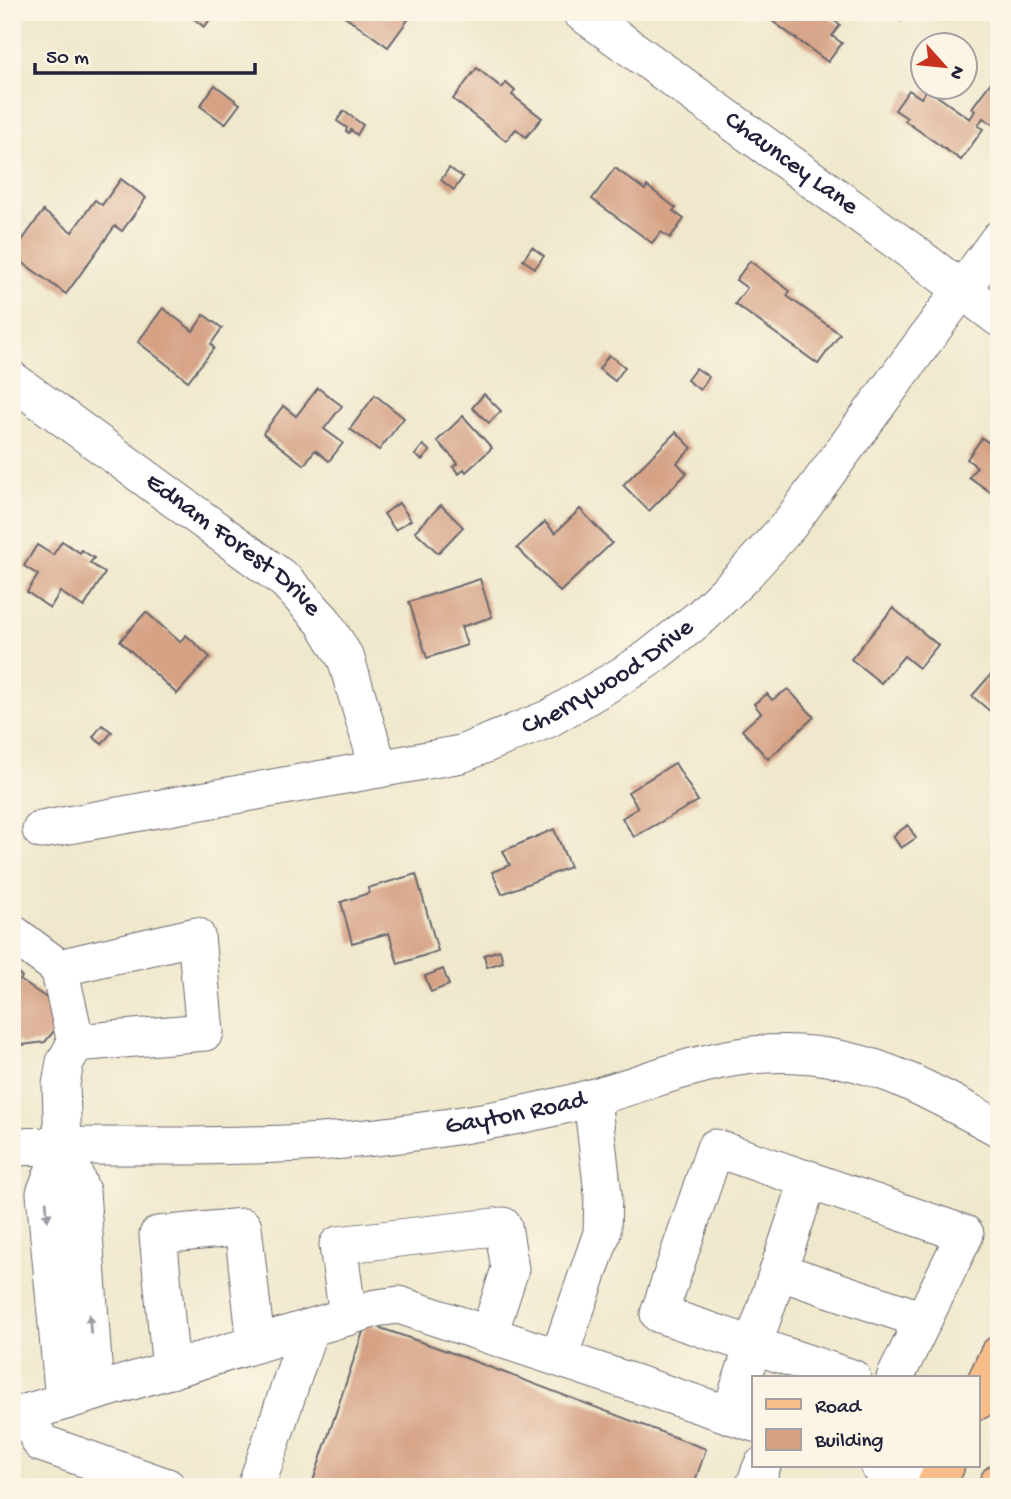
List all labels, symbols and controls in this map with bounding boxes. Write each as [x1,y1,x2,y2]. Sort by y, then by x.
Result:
scale bar [35,32,256,76]
north arrow [909,32,979,102]
text: 50 m [46,47,89,72]
text: N [943,61,969,83]
street label: Chauncey Lane [718,105,864,223]
street label: Ednam Forest Drive [139,467,328,624]
street label: Cherrywood Drive [518,612,701,743]
street label: Gayton Road [443,1084,591,1143]
one-way arrow [42,1200,53,1222]
one-way arrow [84,1313,95,1335]
legend [752,1376,979,1468]
text: Road [815,1396,863,1421]
text: Building [814,1430,884,1455]

